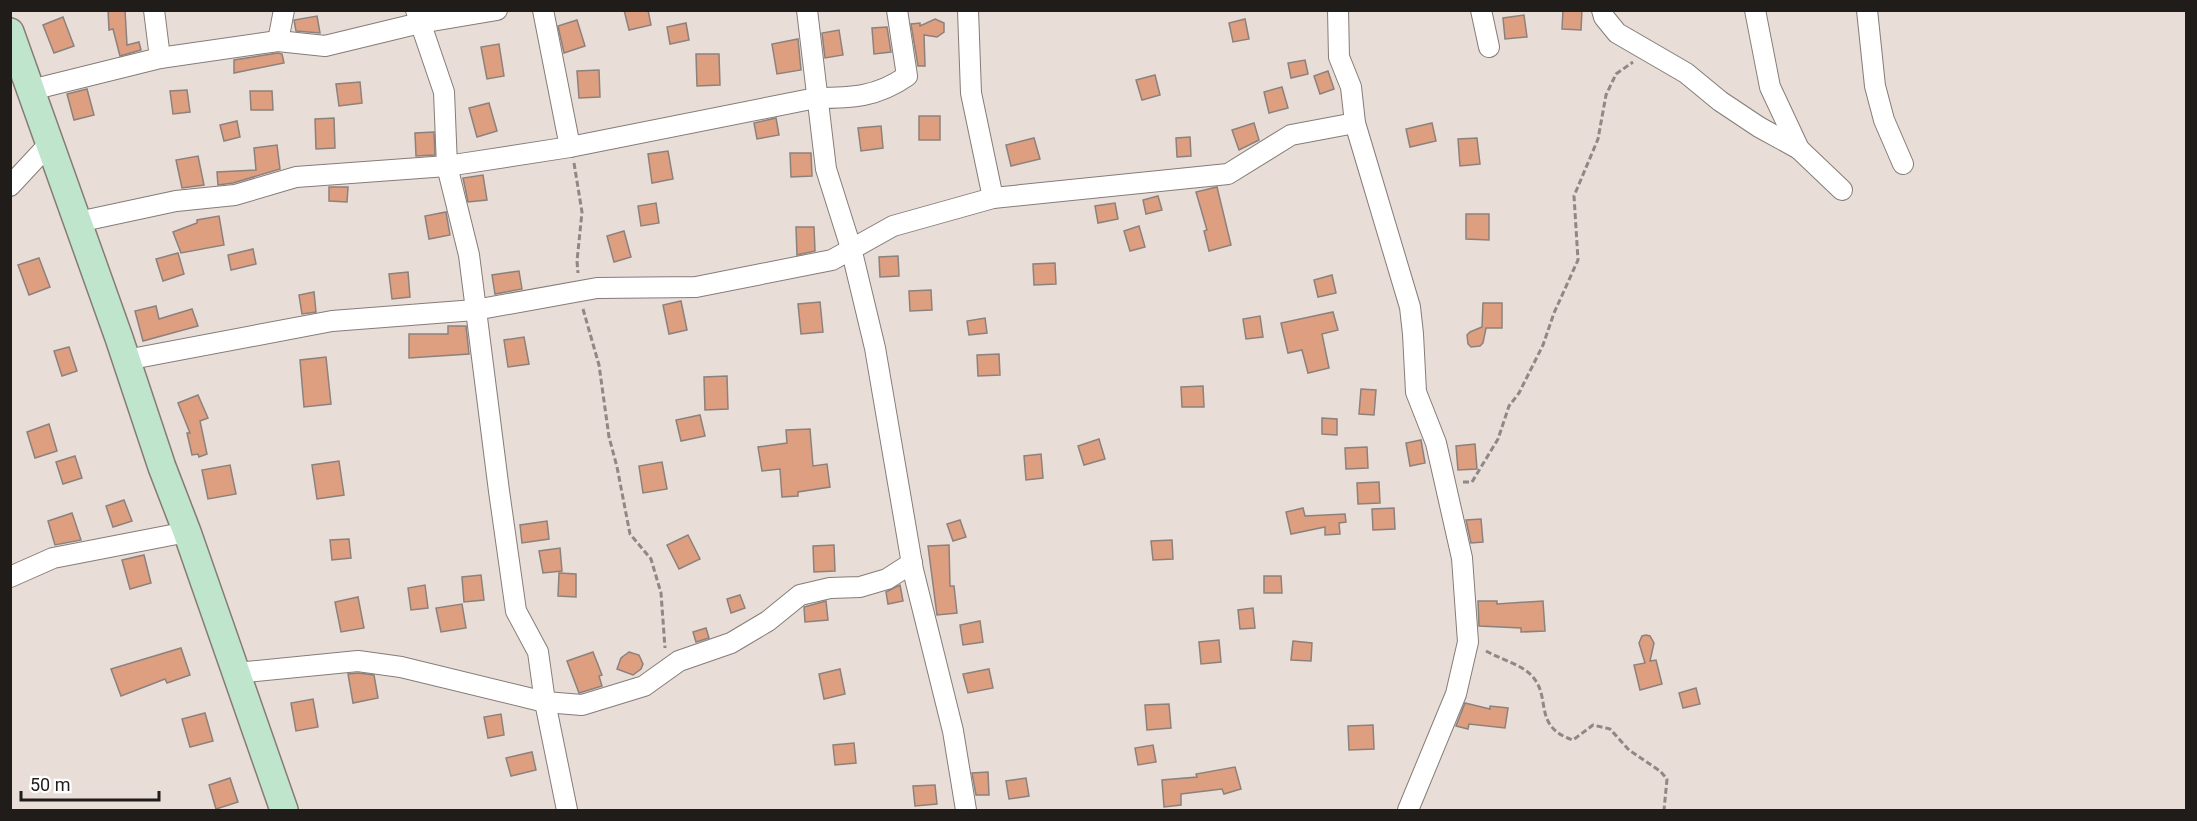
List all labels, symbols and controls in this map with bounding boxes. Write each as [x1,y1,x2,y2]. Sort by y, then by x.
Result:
scale bar [21,764,159,802]
text: 50 m [30,774,70,795]

